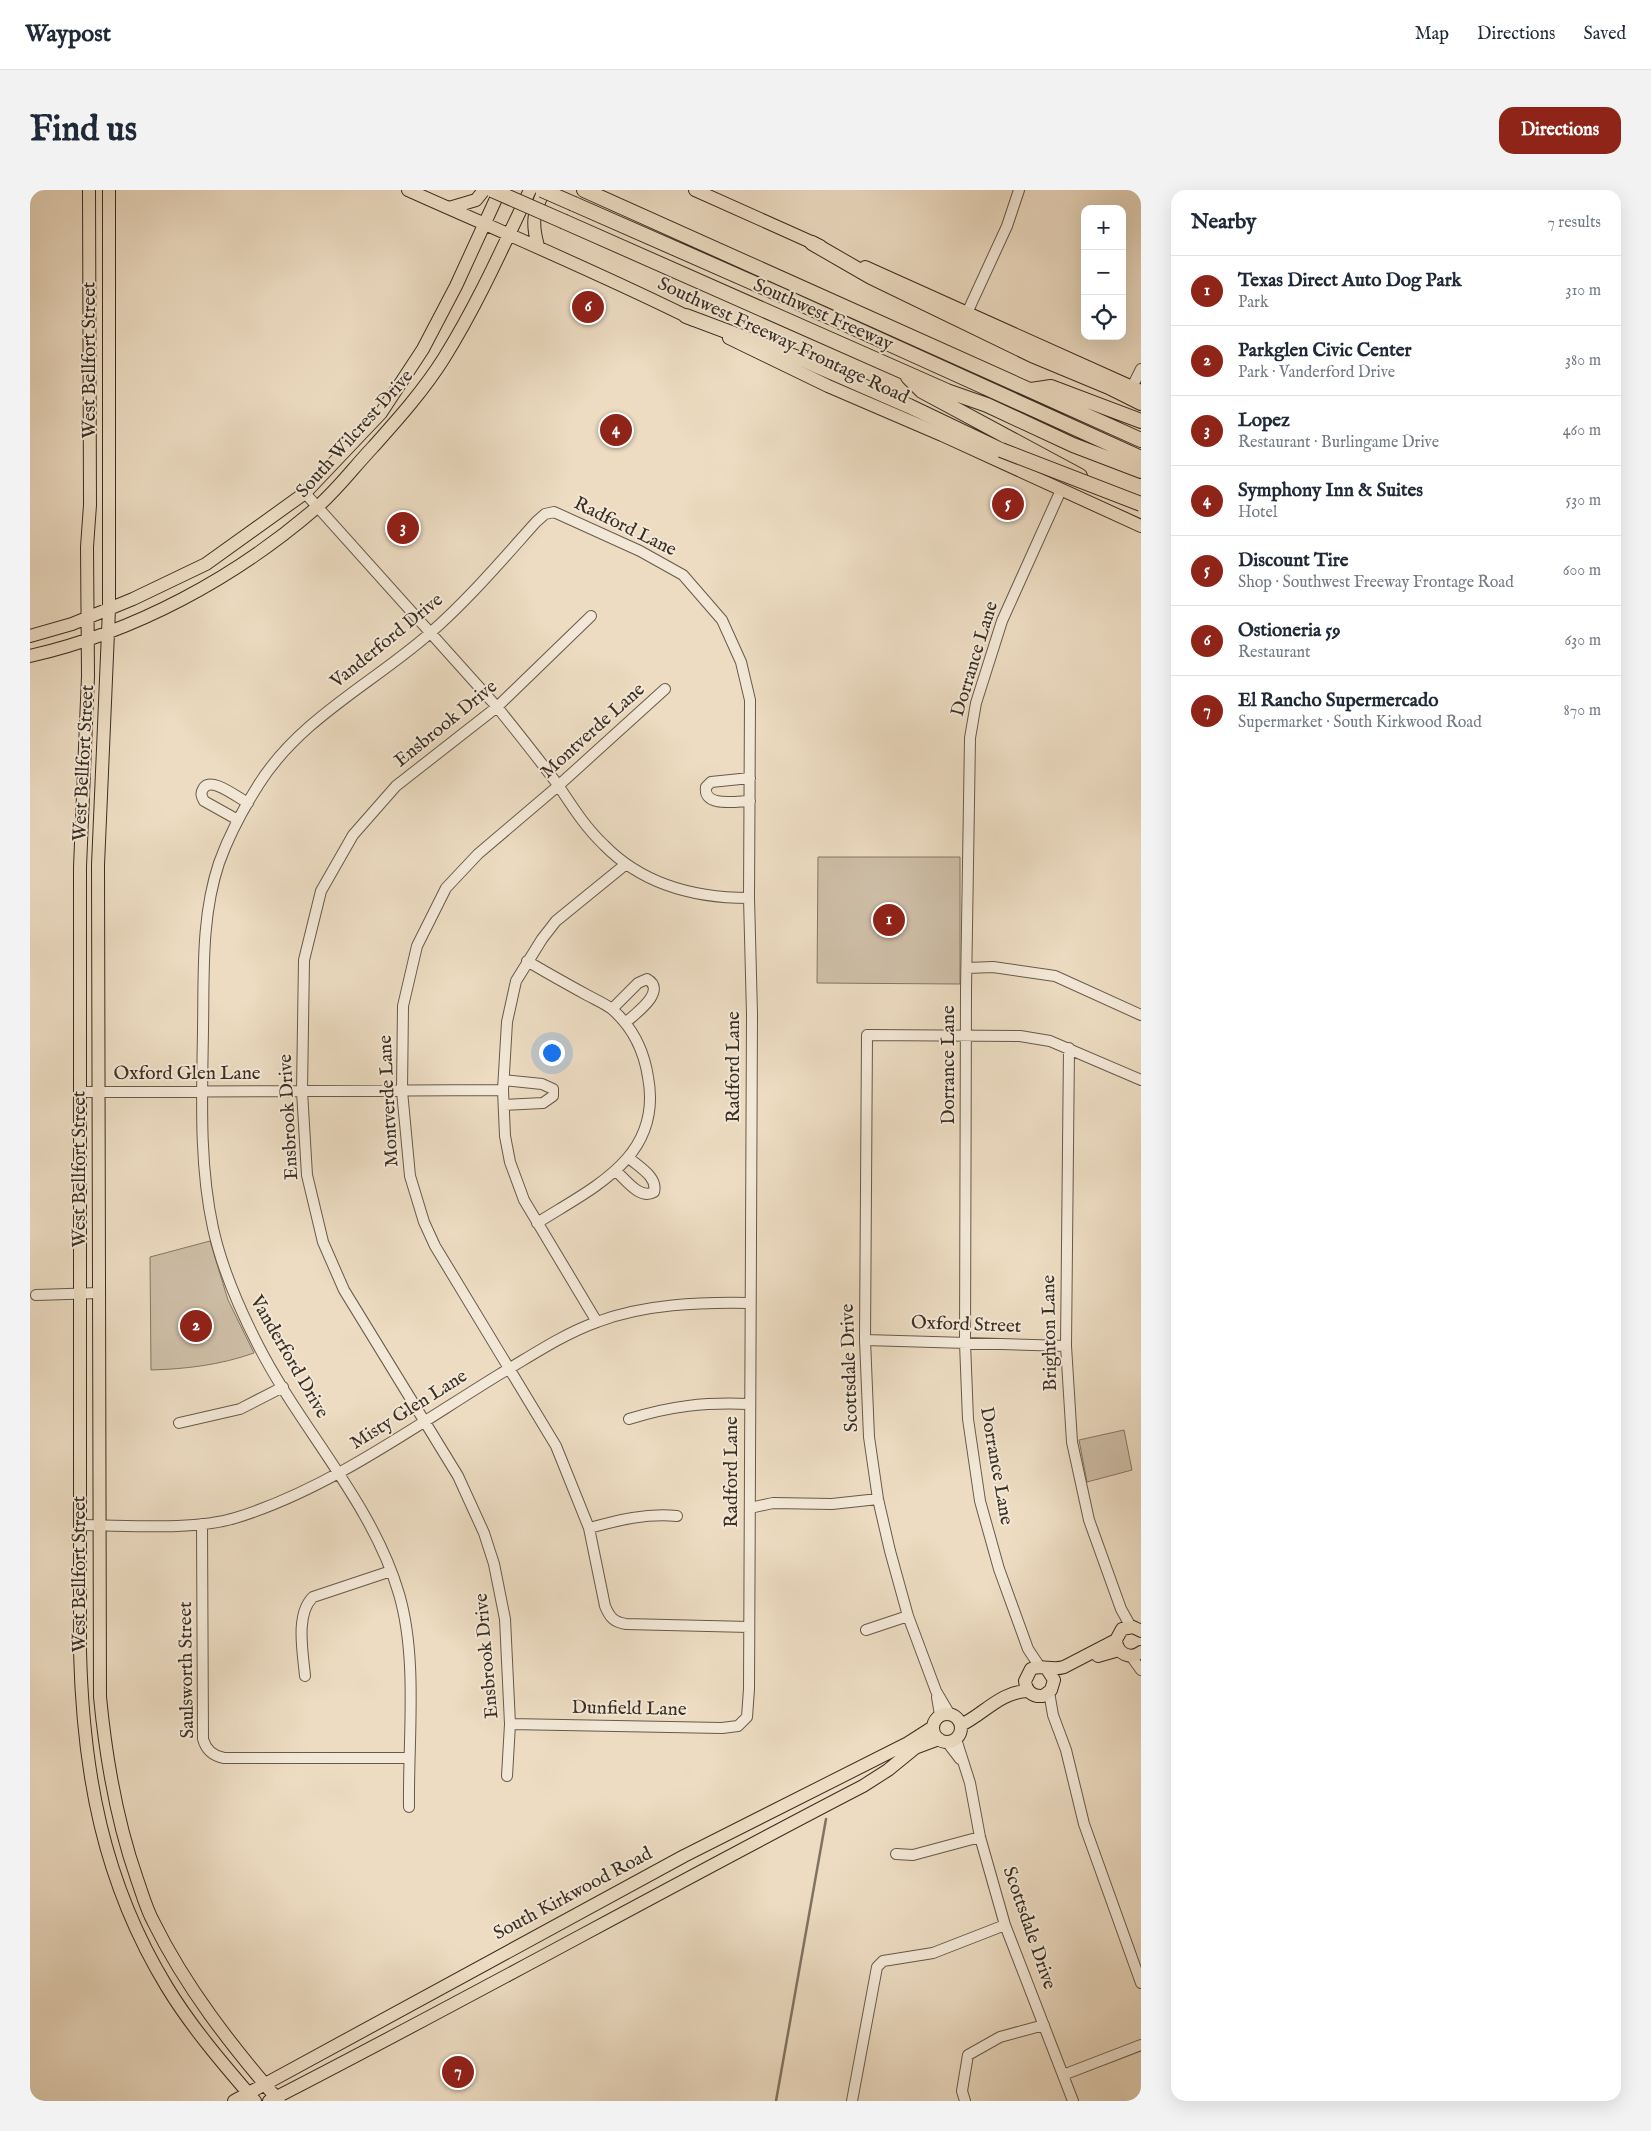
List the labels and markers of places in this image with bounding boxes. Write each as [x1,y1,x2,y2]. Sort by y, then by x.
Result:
pin: 6 [572,288,604,326]
pin: 4 [600,411,632,449]
pin: 5 [992,485,1024,523]
pin: 3 [387,509,419,547]
pin: 1 [873,901,905,939]
pin: 2 [180,1307,212,1345]
pin: 7 [442,2053,474,2091]

